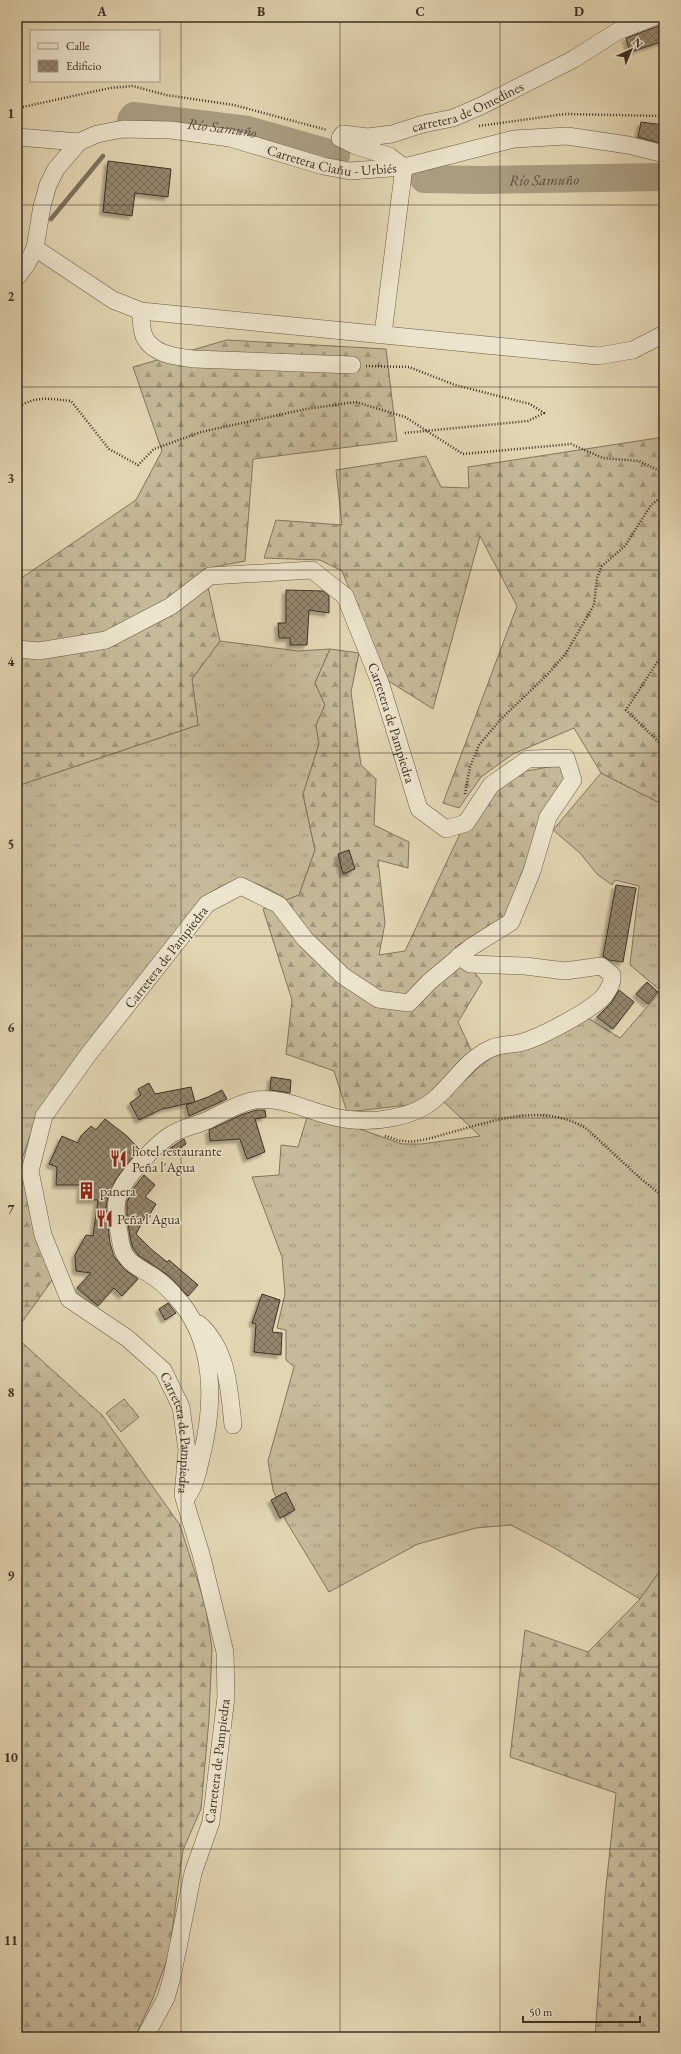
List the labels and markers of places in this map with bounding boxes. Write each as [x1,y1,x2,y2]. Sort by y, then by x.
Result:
place label: hotel restaurante Peña l'Agua [132,1142,222,1176]
restaurant icon: hotel restaurante Peña l'Agua [109,1149,129,1169]
building icon: panera [77,1181,97,1201]
place label: panera [100,1182,136,1200]
restaurant icon: Peña l'Agua [94,1209,114,1229]
place label: Peña l'Agua [117,1210,181,1228]

